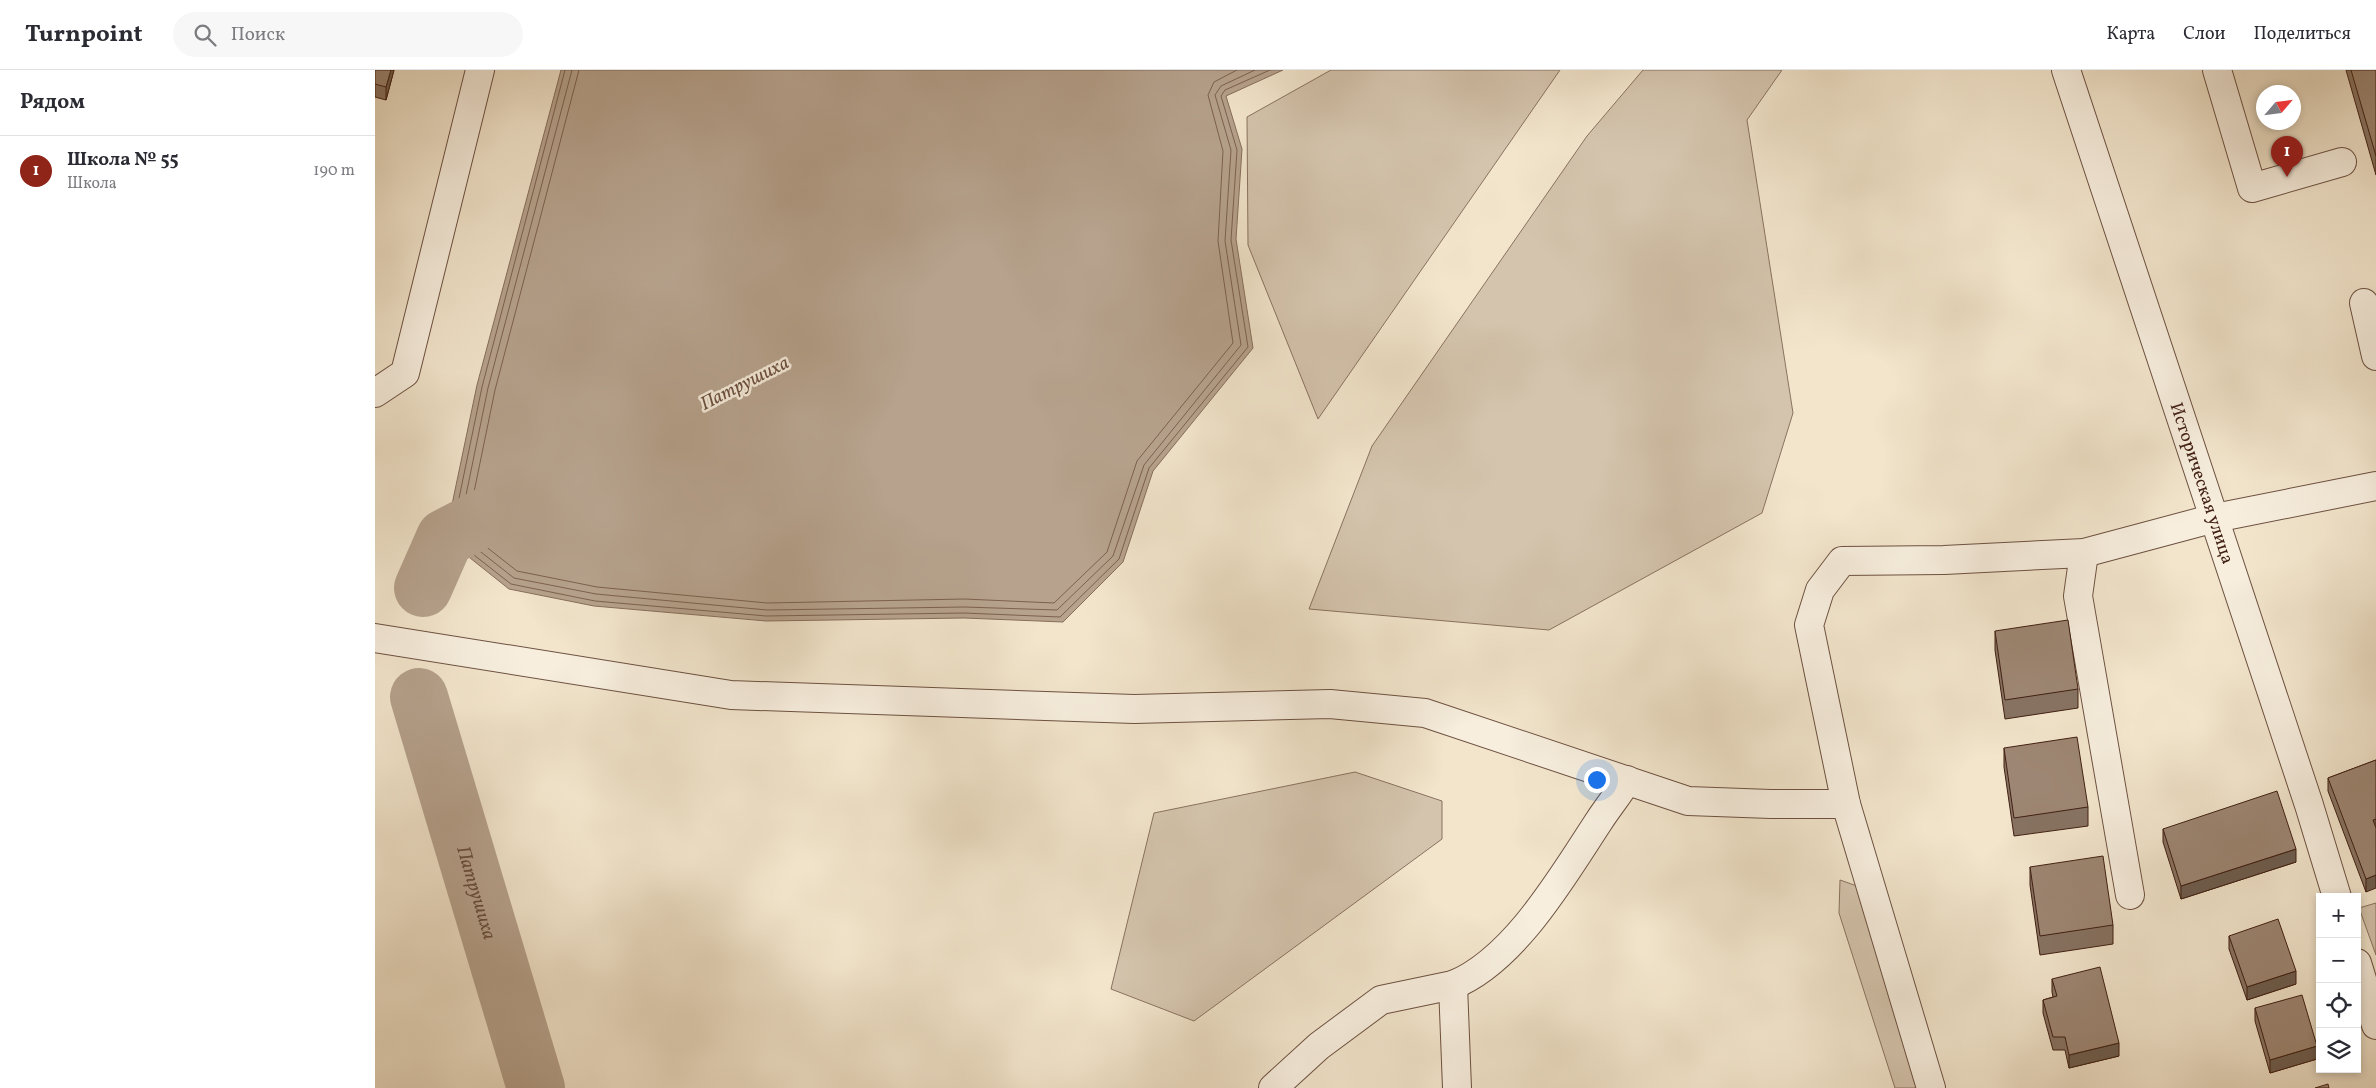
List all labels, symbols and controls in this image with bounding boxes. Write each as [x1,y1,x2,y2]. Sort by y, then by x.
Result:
search box [173,12,523,57]
text: Turnpoint [25,18,143,52]
icon: search [191,21,219,49]
text: Поиск [231,22,285,48]
text: Карта [2107,22,2155,47]
text: Слои [2183,22,2225,47]
text: Поделиться [2253,22,2351,47]
north arrow [2256,85,2301,130]
text: Рядом [20,88,85,117]
pin: 1 [2271,136,2303,177]
text: Школа № 55 [67,147,179,173]
text: 1 [33,160,39,182]
text: 190 m [313,160,355,182]
text: Школа [67,173,117,195]
water label: Патрушиха [696,350,794,417]
street label: Историческая улица [2163,399,2240,568]
your location [1584,767,1610,793]
water label: Патрушиха [449,843,502,943]
map controls [2316,893,2361,1073]
button: + [2316,893,2361,938]
button: − [2316,938,2361,983]
button: locate [2316,983,2361,1028]
button: layers [2316,1028,2361,1073]

